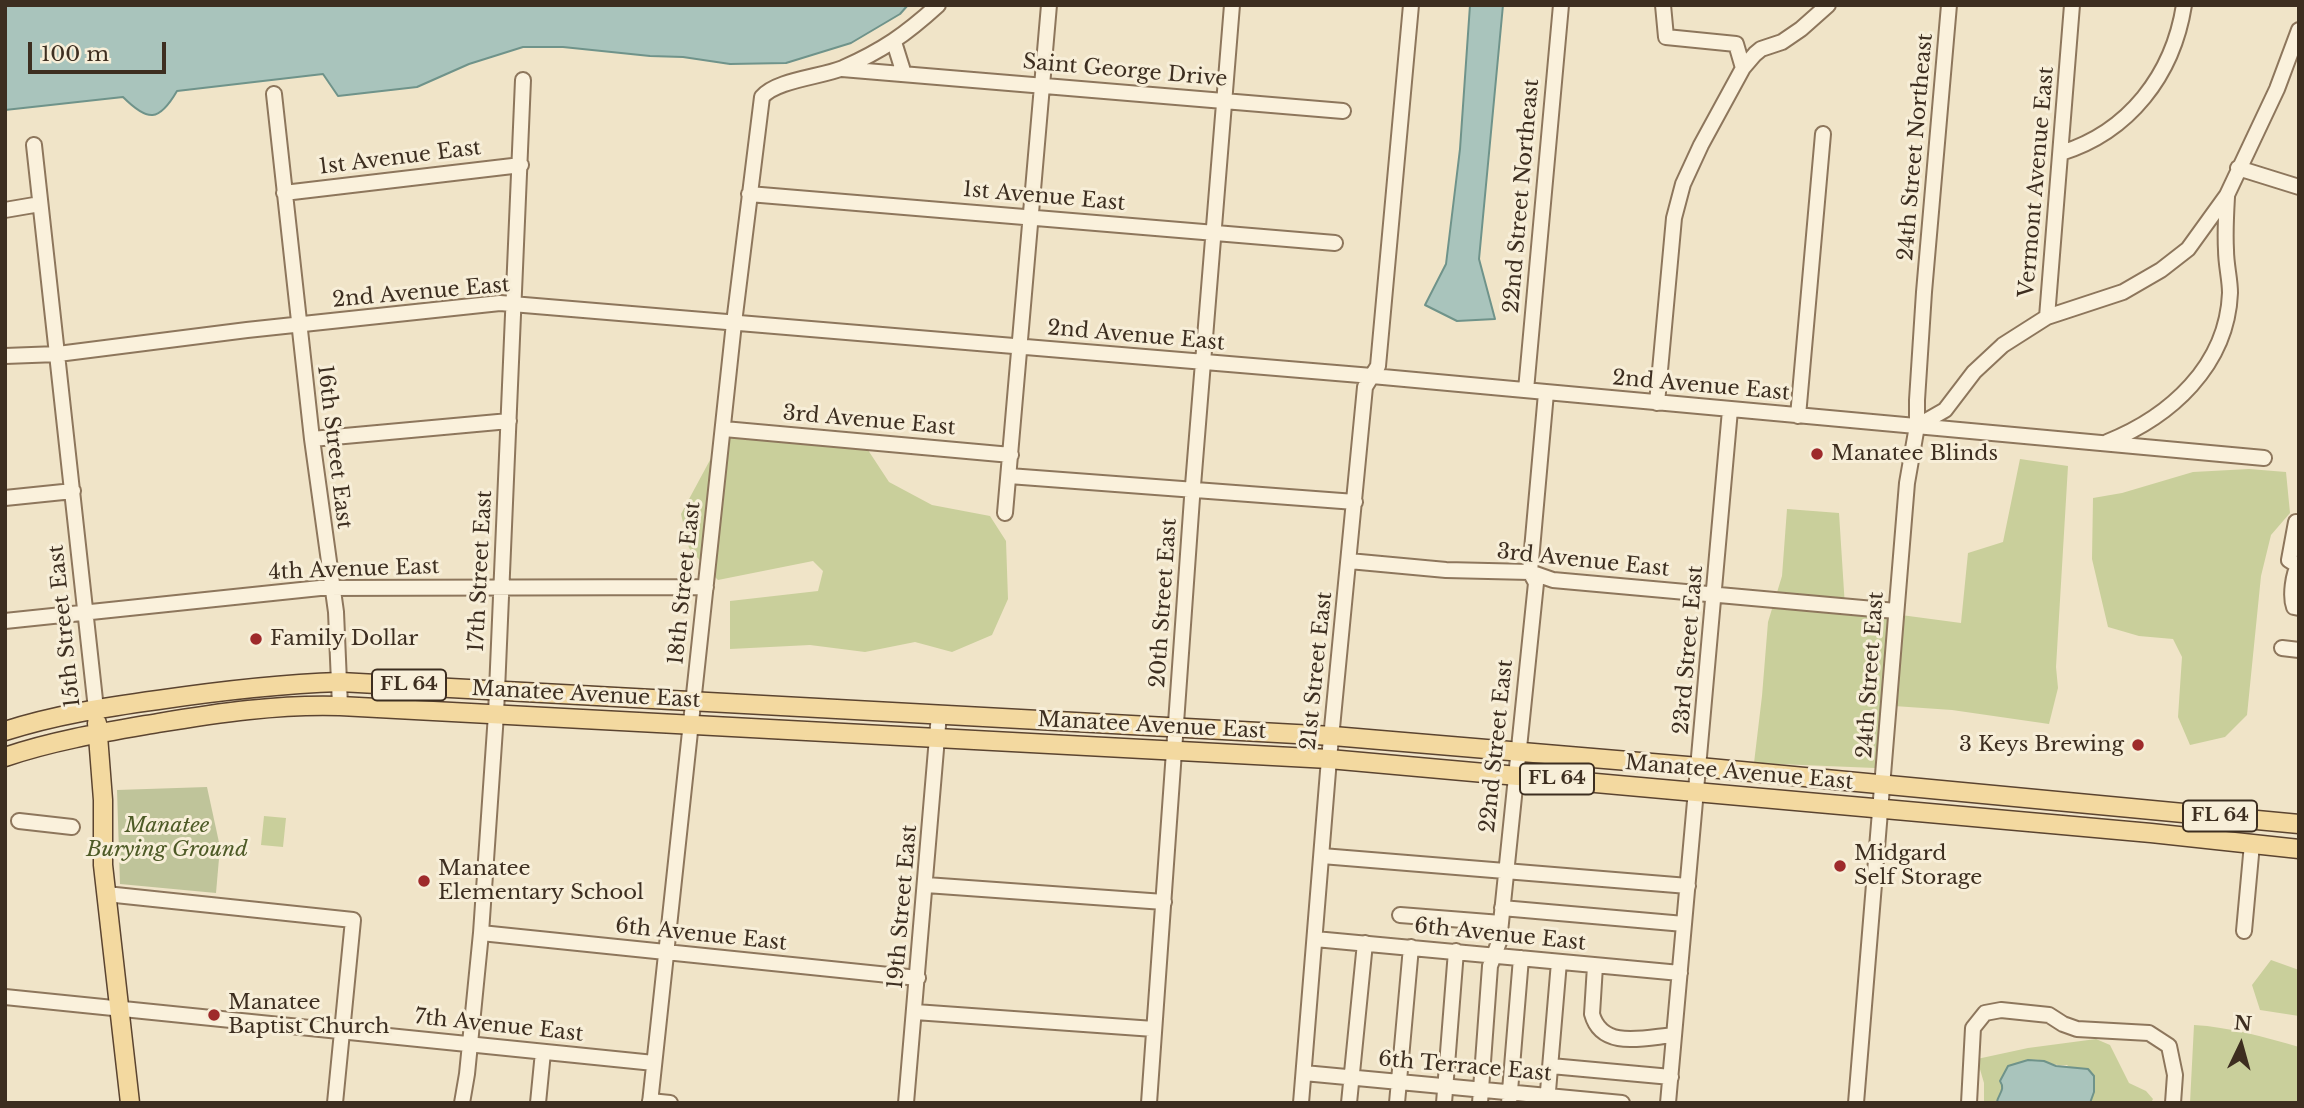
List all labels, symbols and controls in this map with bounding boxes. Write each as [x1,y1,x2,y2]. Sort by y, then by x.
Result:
scale bar [32,28,170,72]
street label: 24th Street Northeast [1893,32,1939,262]
text: 100 m [41,41,109,67]
street label: Saint George Drive [1022,49,1228,93]
street label: Vermont Avenue East [2014,65,2060,299]
street label: 22nd Street Northeast [1499,78,1545,314]
street label: 1st Avenue East [317,136,483,180]
street label: 1st Avenue East [962,177,1126,217]
street label: 2nd Avenue East [331,273,511,313]
street label: 2nd Avenue East [1046,316,1226,356]
street label: 16th Street East [311,364,357,530]
street label: 2nd Avenue East [1611,366,1791,406]
street label: 3rd Avenue East [782,401,956,441]
place label: Manatee Blinds [1831,441,1998,467]
marker: Manatee Blinds [1809,446,1825,462]
street label: 17th Street East [464,490,498,652]
street label: 18th Street East [664,500,706,666]
street label: 20th Street East [1146,517,1182,689]
street label: 3rd Avenue East [1496,539,1670,583]
street label: 15th Street East [44,544,86,708]
street label: 4th Avenue East [268,554,440,586]
street label: 23rd Street East [1669,565,1709,735]
street label: 21st Street East [1296,590,1338,752]
street label: 24th Street East [1853,591,1889,759]
place label: Family Dollar [270,626,418,652]
marker: Family Dollar [248,631,264,647]
street label: 22nd Street East [1475,658,1519,834]
road number: FL 64 [372,670,446,700]
street label: Manatee Avenue East [471,676,701,714]
street label: Manatee Avenue East [1037,707,1267,745]
place label: 3 Keys Brewing [1959,732,2124,758]
marker: 3 Keys Brewing [2130,737,2146,753]
street label: Manatee Avenue East [1624,750,1854,796]
road number: FL 64 [1520,764,1594,794]
road number: FL 64 [2183,800,2257,832]
park label: Manatee Burying Ground [86,813,248,863]
street label: 19th Street East [883,824,923,990]
place label: Midgard Self Storage [1854,841,1982,891]
place label: Manatee Elementary School [438,856,644,906]
marker: Midgard Self Storage [1832,858,1848,874]
marker: Manatee Elementary School [416,873,432,889]
street label: 6th Avenue East [614,913,788,957]
street label: 6th Avenue East [1413,913,1587,957]
place label: Manatee Baptist Church [228,990,389,1040]
street label: 7th Avenue East [413,1005,585,1047]
marker: Manatee Baptist Church [206,1007,222,1023]
north arrow [2206,1010,2276,1080]
text: N [2233,1011,2253,1036]
street label: 6th Terrace East [1377,1047,1553,1087]

